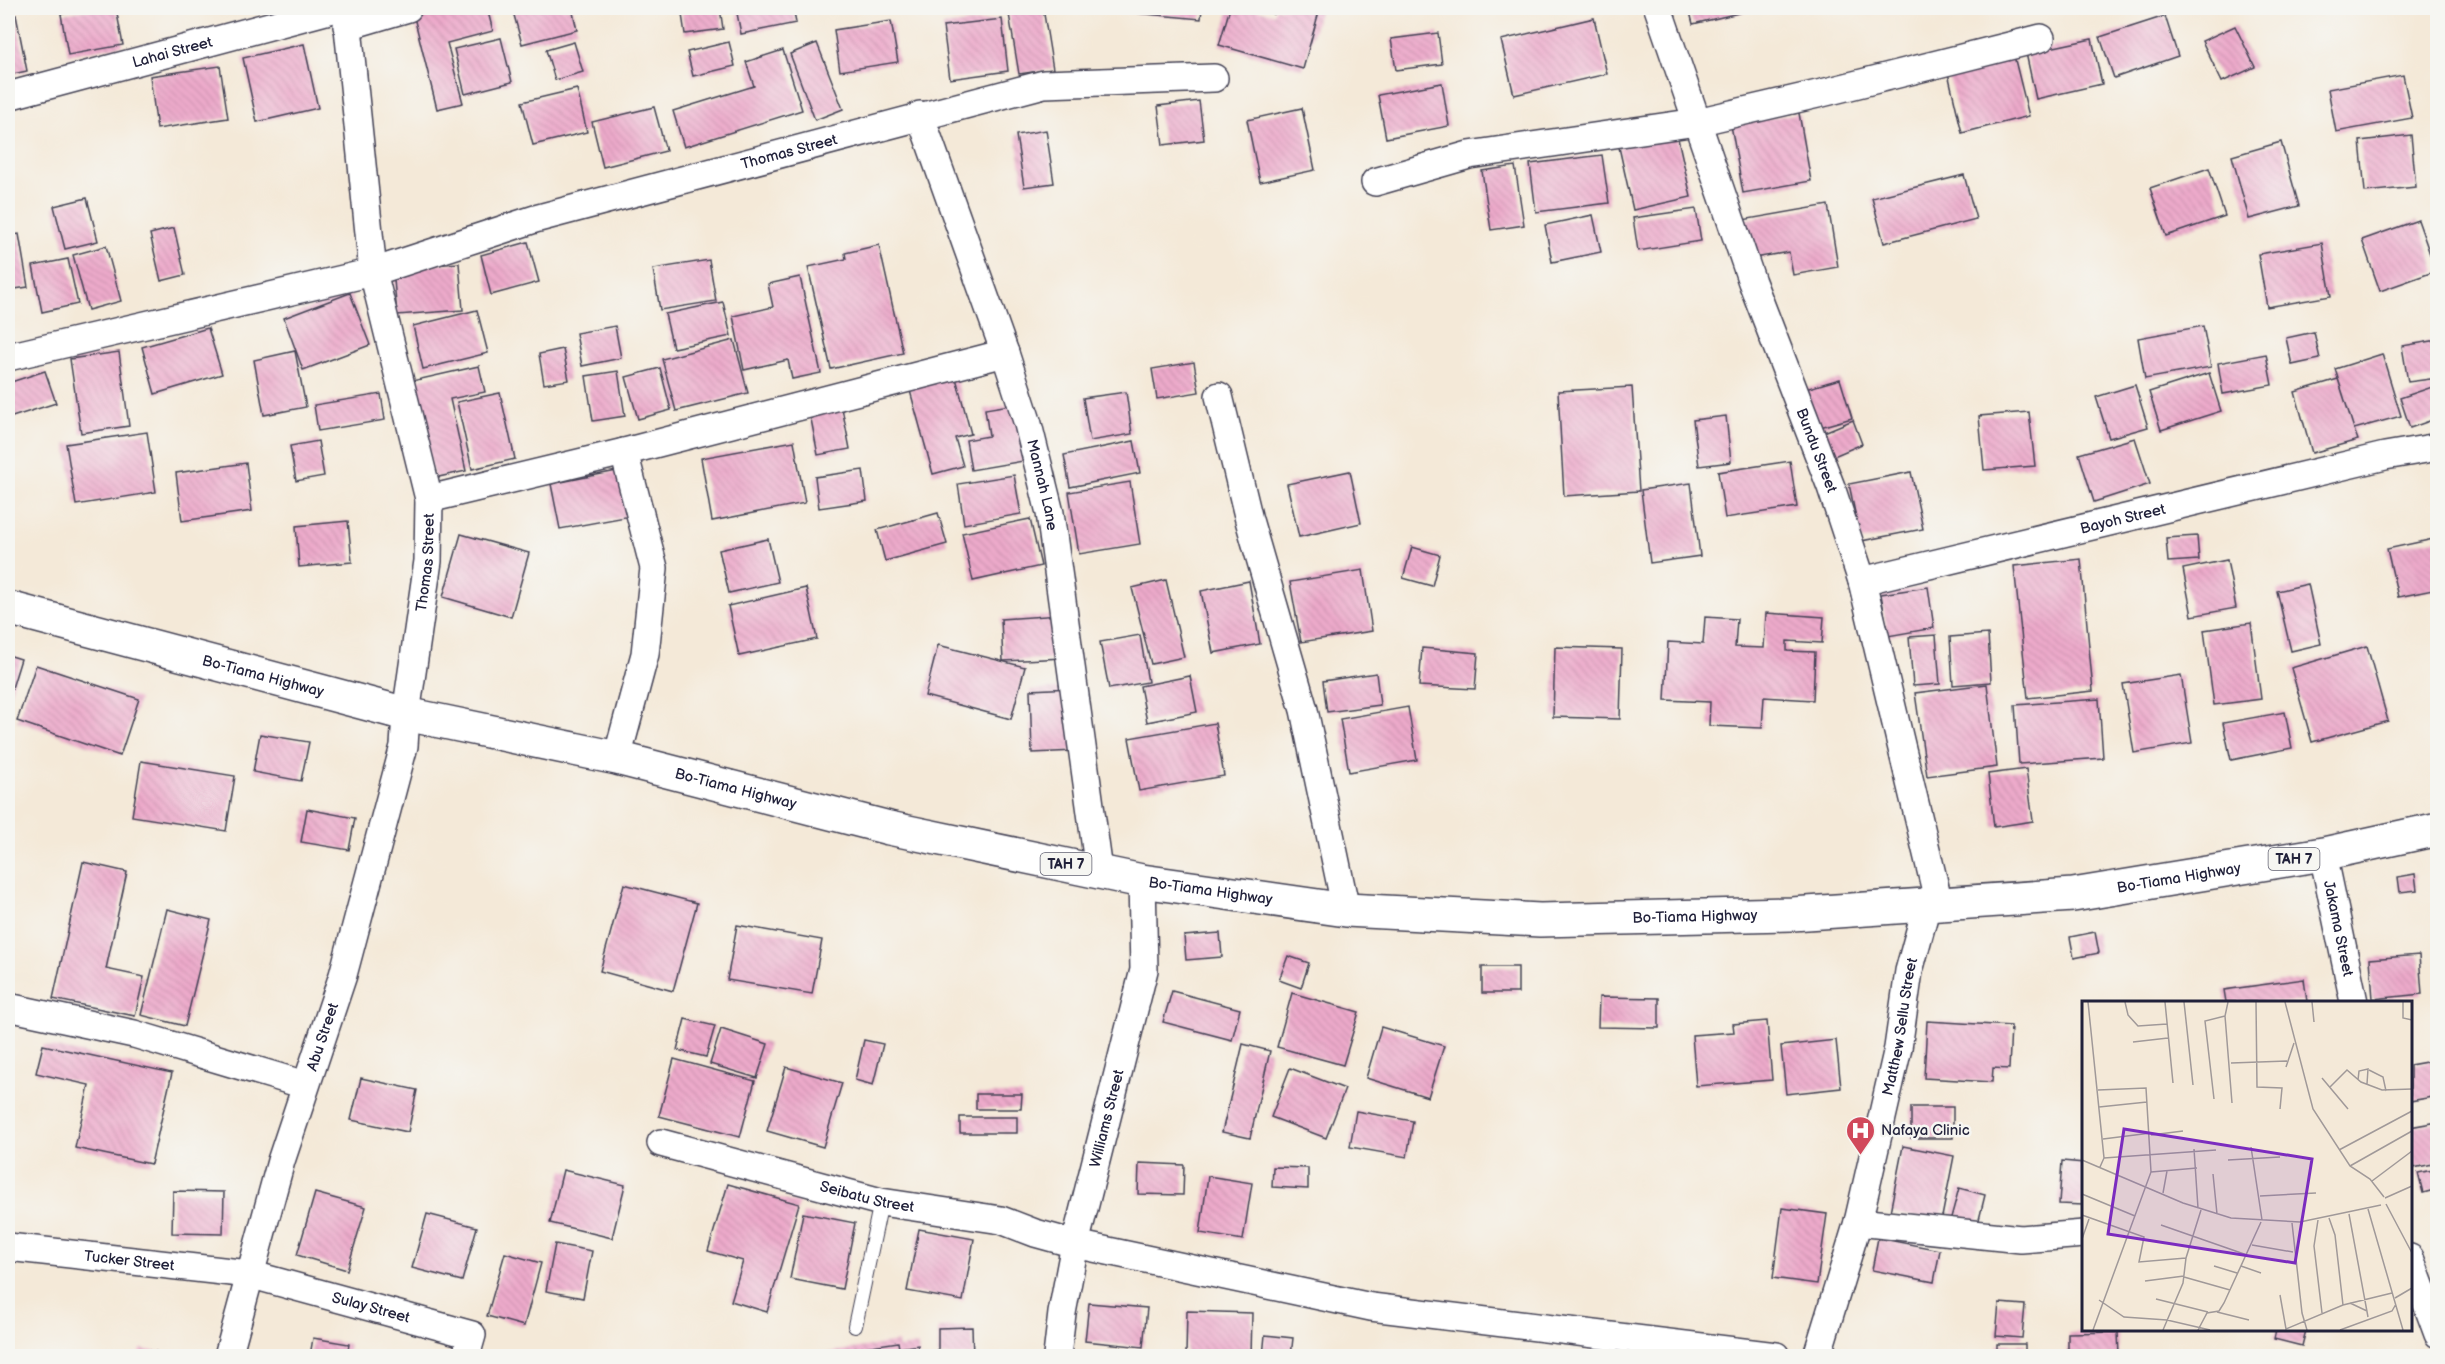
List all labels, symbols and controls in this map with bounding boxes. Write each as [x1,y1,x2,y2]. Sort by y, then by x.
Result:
street label: Lahai Street [130,33,215,72]
street label: Thomas Street [739,130,840,174]
street label: Bundu Street [1791,405,1841,495]
street label: Mannah Lane [1022,437,1061,532]
street label: Bayoh Street [2078,500,2168,539]
street label: Thomas Street [412,513,439,613]
street label: Bo-Tiama Highway [200,651,326,702]
street label: Bo-Tiama Highway [673,764,799,814]
road number: TAH 7 [2268,848,2320,870]
road number: TAH 7 [1040,853,1092,875]
street label: Bo-Tiama Highway [2116,859,2242,898]
street label: Bo-Tiama Highway [1147,873,1274,909]
street label: Jakama Street [2319,879,2357,979]
street label: Bo-Tiama Highway [1632,906,1758,928]
street label: Matthew Sellu Street [1878,955,1922,1098]
street label: Abu Street [303,1000,343,1074]
inset map [2082,1001,2412,1331]
street label: Williams Street [1086,1067,1129,1169]
hospital icon: Nafaya Clinic [1844,1114,1876,1156]
place label: Nafaya Clinic [1881,1121,1970,1140]
street label: Seibatu Street [818,1177,916,1217]
street label: Tucker Street [83,1247,176,1276]
street label: Sulay Street [330,1288,412,1328]

